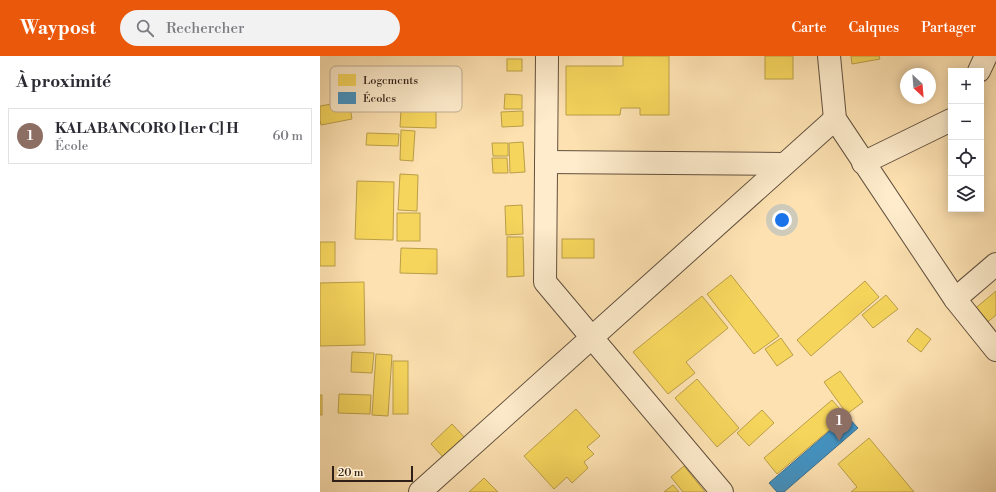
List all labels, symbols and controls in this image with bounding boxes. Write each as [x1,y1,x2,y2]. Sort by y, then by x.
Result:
search box [120,10,400,46]
text: Waypost [20,16,96,40]
icon: search [134,17,156,39]
text: Rechercher [166,19,245,38]
text: Carte [791,19,826,37]
text: Calques [848,19,899,37]
text: Partager [921,19,976,37]
legend [330,66,462,112]
north arrow [900,68,936,104]
map controls [948,68,984,212]
button: + [948,68,984,104]
text: À proximité [16,71,111,93]
text: Logements [363,74,418,88]
text: Écoles [363,91,396,106]
button: − [948,104,984,140]
text: KALABANCORO [1er C] H [55,119,239,138]
text: 1 [27,128,33,144]
text: 60 m [272,128,303,144]
text: École [55,138,88,154]
button: locate [948,140,984,176]
button: layers [948,176,984,212]
your location [772,210,792,230]
pin: 1 [826,408,852,441]
scale bar [332,464,413,483]
text: 20 m [338,466,363,480]

